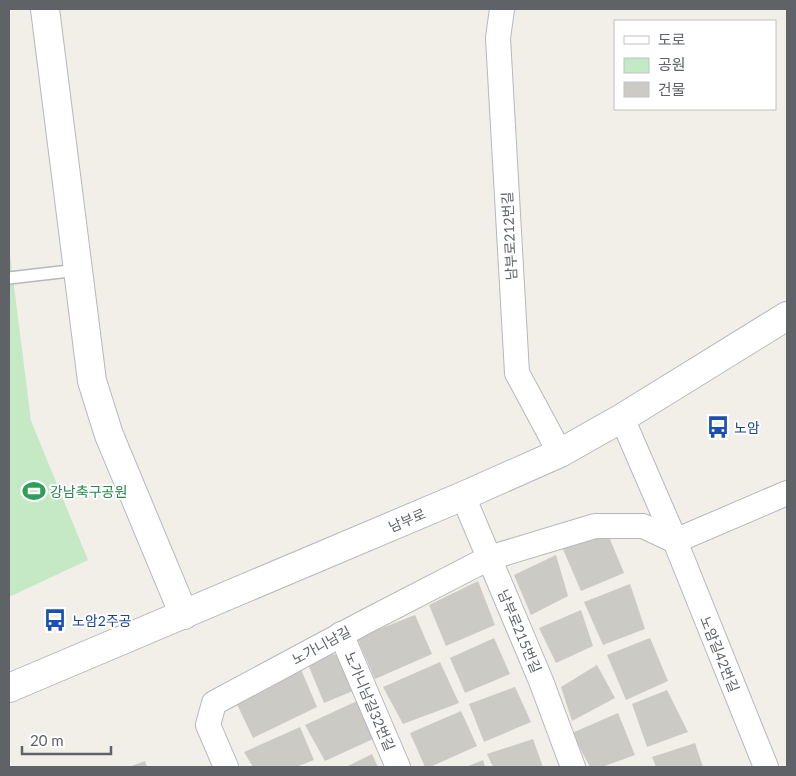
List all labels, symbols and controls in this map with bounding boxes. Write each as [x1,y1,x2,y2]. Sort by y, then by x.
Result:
legend [614,20,776,110]
text: 도로 [658,30,686,48]
text: 공원 [658,55,686,73]
text: 건물 [658,80,686,98]
street label: 남부로212번길 [498,191,520,281]
bus stop icon: 노암 [705,414,731,440]
place label: 노암 [734,419,760,436]
sports icon: 강남축구공원 [21,478,47,504]
place label: 강남축구공원 [50,483,127,500]
street label: 남부로 [386,505,428,535]
street label: 남부로215번길 [495,587,545,675]
bus stop icon: 노암2주공 [42,607,68,633]
place label: 노암2주공 [72,612,132,629]
street label: 노암길42번길 [697,613,743,695]
street label: 노가니남길 [289,622,353,668]
street label: 노가니남길32번길 [341,649,399,753]
scale bar [22,724,111,756]
text: 20 m [30,731,64,749]

